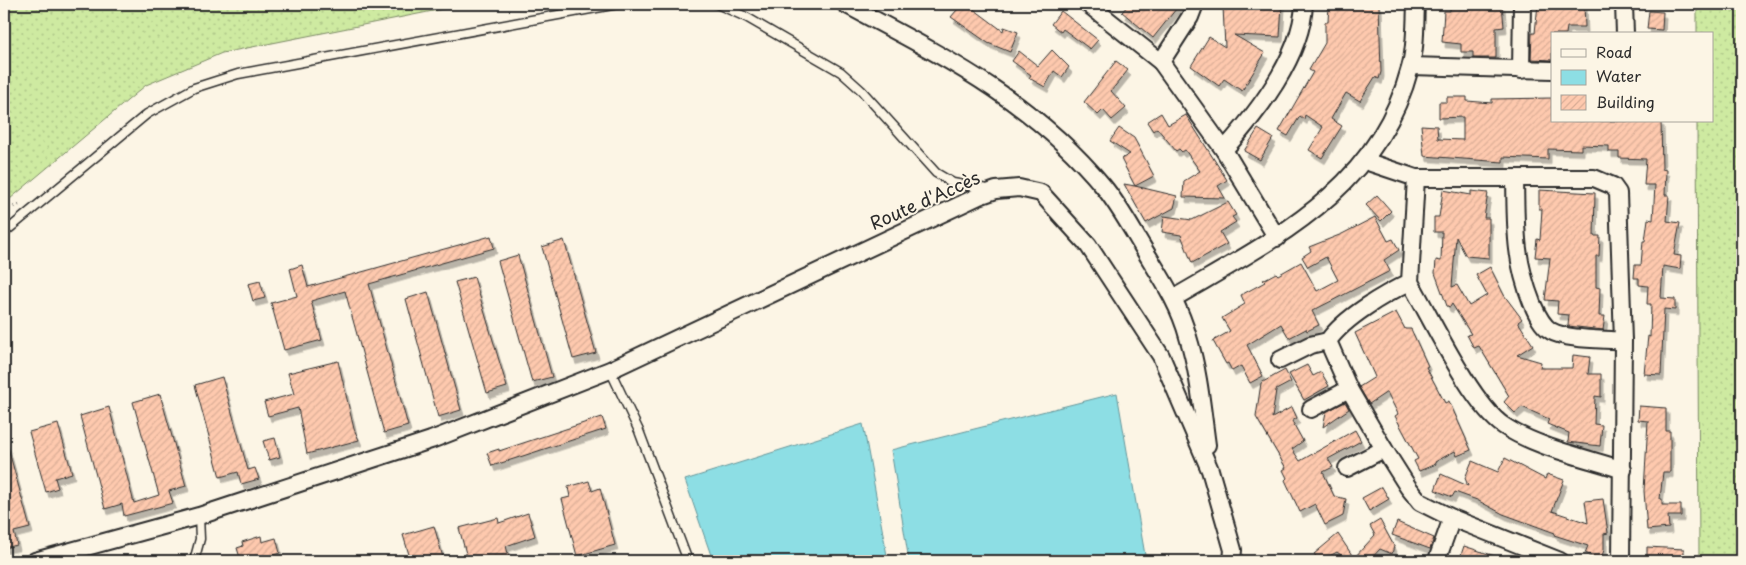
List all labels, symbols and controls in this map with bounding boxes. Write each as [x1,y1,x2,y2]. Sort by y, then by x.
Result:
legend [1551,32,1714,122]
text: Road [1596,40,1632,63]
text: Water [1596,64,1641,87]
text: Building [1596,90,1655,113]
street label: Route d'Accès [865,163,984,236]

